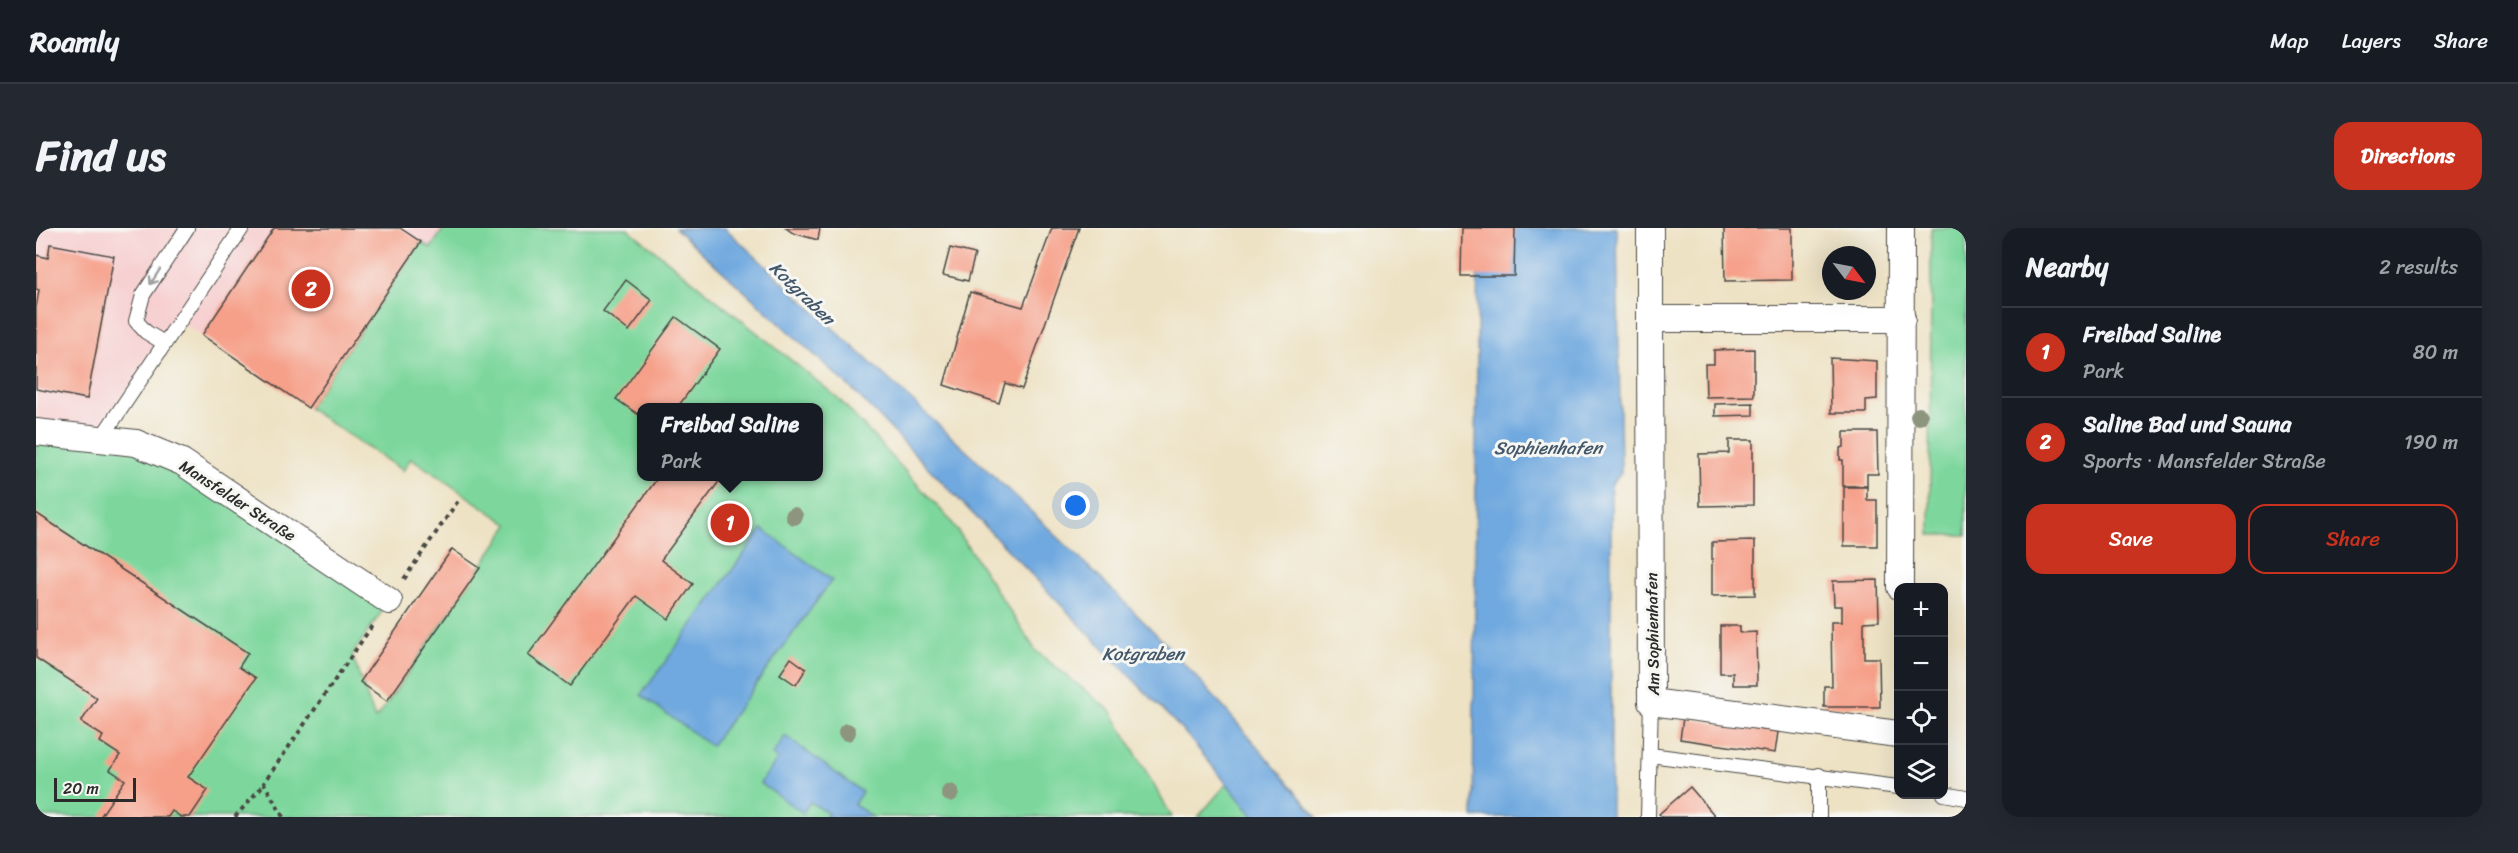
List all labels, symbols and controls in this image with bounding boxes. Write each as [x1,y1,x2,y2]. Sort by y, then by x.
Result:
text: Roamly [30,17,119,66]
text: Map [2270,22,2309,60]
text: Layers [2342,22,2401,60]
text: Share [2434,22,2488,60]
text: Find us [36,119,166,193]
button: Directions [2334,122,2482,190]
text: Nearby [2026,244,2108,290]
north arrow [1822,246,1876,300]
text: 2 results [2379,250,2458,285]
water label: Kotgraben [761,253,844,334]
pin: 2 [292,266,330,312]
one-way arrow [148,268,160,285]
text: Freibad Saline [2083,315,2221,354]
text: 1 [2041,335,2050,370]
text: 80 m [2413,335,2458,370]
text: Park [2083,354,2124,389]
popup [637,403,823,481]
text: Freibad Saline [661,405,799,444]
text: Saline Bad und Sauna [2083,405,2291,444]
text: 2 [2040,425,2051,460]
text: 190 m [2404,425,2458,460]
water label: Sophienhafen [1494,432,1604,464]
text: Park [661,444,702,479]
text: Sports · Mansfelder Straße [2083,444,2326,479]
street label: Mansfelder Straße [173,452,302,549]
your location [1061,491,1090,520]
pin: 1 [710,500,750,546]
button: Save [2026,504,2236,574]
button: Share [2248,504,2458,574]
street label: Am Sophienhafen [1637,572,1668,697]
map controls [1894,583,1948,799]
button: + [1894,583,1948,637]
button: − [1894,637,1948,691]
water label: Kotgraben [1102,638,1186,670]
button: locate [1894,691,1948,745]
button: layers [1894,745,1948,799]
text: 20 m [63,774,99,803]
scale bar [54,775,136,802]

